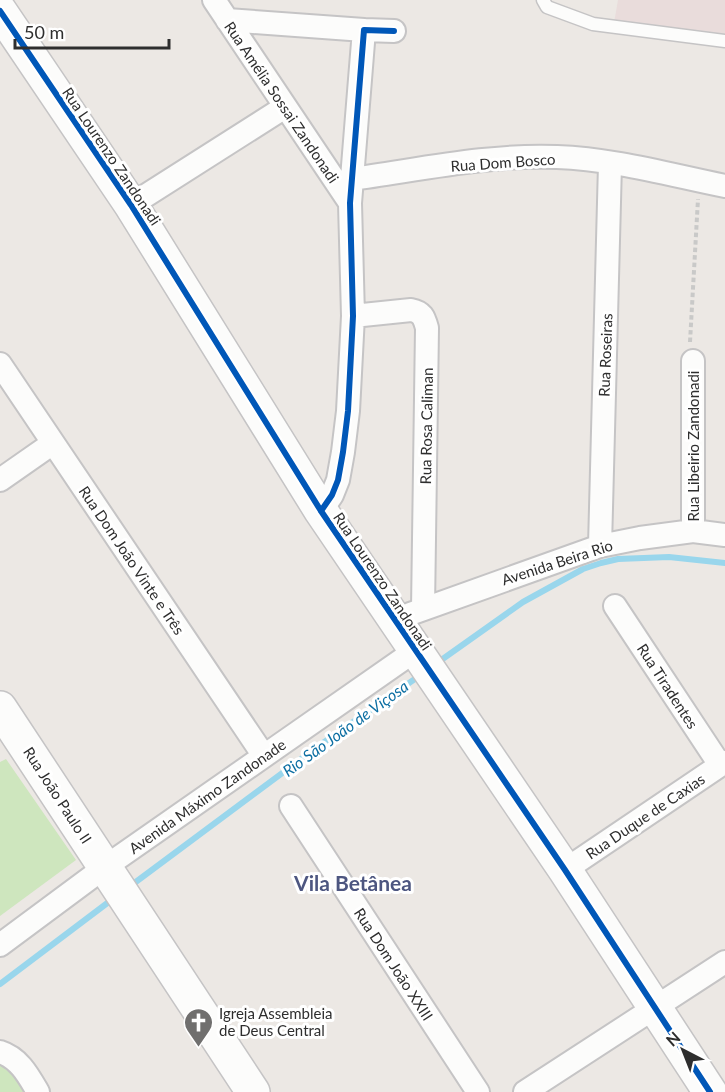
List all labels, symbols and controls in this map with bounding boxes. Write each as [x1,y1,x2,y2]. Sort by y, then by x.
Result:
scale bar [15,12,170,50]
street label: Rua Amélia Sossai Zandonadi [221,18,343,186]
text: 50 m [24,21,64,43]
street label: Rua Lourenzo Zandonadi [59,84,165,228]
street label: Rua Dom Bosco [450,149,556,175]
street label: Rua Roseiras [595,313,615,397]
street label: Rua Rosa Caliman [416,367,436,485]
street label: Rua Libeirio Zandonadi [684,371,702,521]
street label: Rua Dom João Vinte e Três [76,482,188,638]
street label: Rua Lourenzo Zandonadi [330,509,436,653]
street label: Avenida Beira Rio [499,536,615,588]
street label: Rua Tiradentes [634,640,702,732]
water label: Rio São João de Viçosa [278,676,412,780]
street label: Avenida Máximo Zandonade [125,735,289,857]
street label: Rua João Paulo II [20,743,96,847]
street label: Rua Duque de Caxias [582,770,708,862]
district label: Vila Betânea [293,870,412,895]
street label: Rua Dom João XXIII [351,904,437,1024]
place label: Igreja Assembleia de Deus Central [219,1004,333,1039]
church icon: Igreja Assembleia de Deus Central [182,1006,214,1048]
north arrow [653,1020,713,1080]
text: N [662,1027,684,1050]

